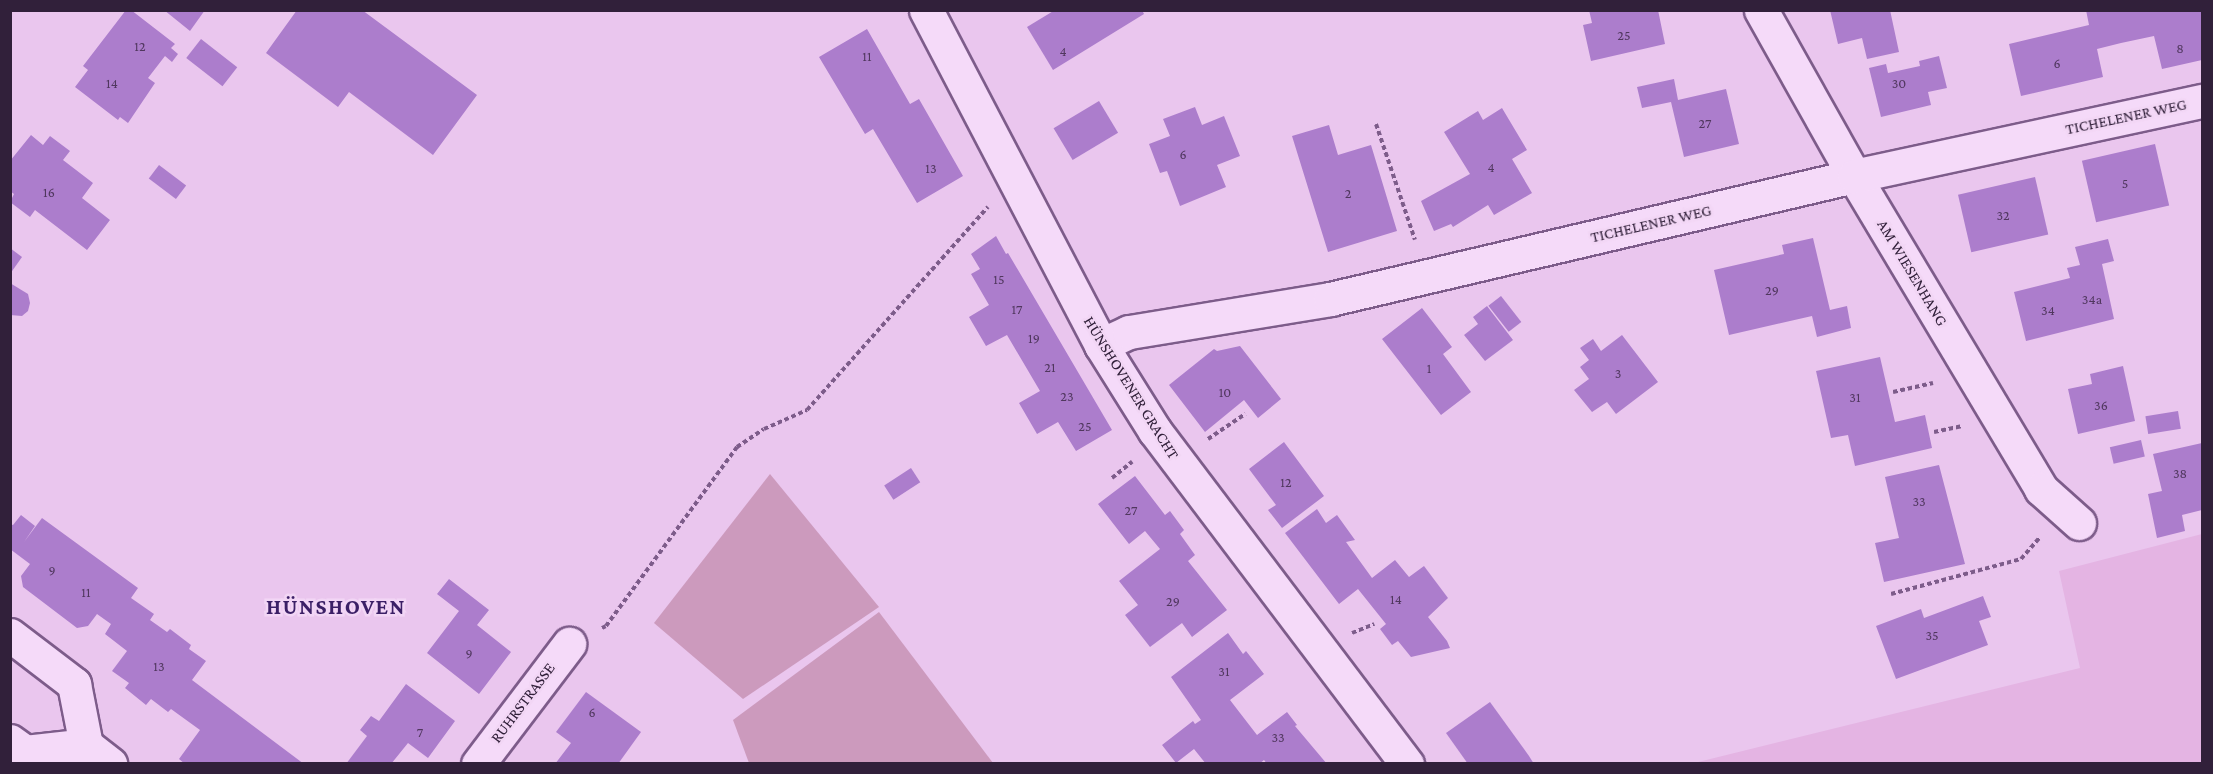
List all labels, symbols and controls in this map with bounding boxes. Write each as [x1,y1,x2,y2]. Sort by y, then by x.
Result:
house number: 25 [1617,27,1631,43]
house number: 12 [134,38,146,54]
house number: 8 [2176,40,2184,56]
house number: 4 [1059,43,1067,59]
house number: 11 [862,48,872,64]
house number: 6 [2053,55,2061,71]
house number: 14 [106,75,118,91]
house number: 30 [1892,75,1906,91]
street label: TICHELENER WEG [2064,95,2188,139]
house number: 27 [1699,115,1711,131]
house number: 6 [1179,146,1187,162]
house number: 4 [1487,159,1495,175]
house number: 13 [925,160,937,176]
house number: 5 [2122,175,2128,191]
house number: 16 [43,184,55,200]
house number: 2 [1345,185,1351,201]
street label: TICHELENER WEG [1589,201,1713,247]
house number: 32 [1996,207,2010,223]
street label: AM WIESENHANG [1873,216,1951,330]
house number: 15 [993,271,1005,287]
house number: 29 [1765,282,1779,298]
house number: 34a [2082,291,2102,307]
house number: 17 [1011,301,1023,317]
house number: 34 [2041,302,2055,318]
street label: HÜNSHOVENER GRACHT [1079,313,1183,463]
house number: 19 [1028,330,1040,346]
house number: 21 [1044,359,1056,375]
house number: 1 [1427,360,1431,376]
house number: 3 [1615,365,1621,381]
house number: 10 [1219,384,1231,400]
house number: 23 [1060,388,1074,404]
house number: 31 [1849,389,1861,405]
house number: 36 [2094,397,2108,413]
house number: 25 [1078,418,1092,434]
house number: 38 [2173,465,2187,481]
house number: 12 [1280,474,1292,490]
house number: 33 [1912,493,1926,509]
house number: 27 [1125,502,1137,518]
house number: 9 [48,562,56,578]
house number: 11 [81,584,91,600]
house number: 14 [1390,591,1402,607]
house number: 29 [1166,593,1180,609]
district label: HÜNSHOVEN [266,594,406,620]
house number: 35 [1925,627,1939,643]
house number: 9 [465,645,473,661]
house number: 13 [153,658,165,674]
street label: RUHRSTRASSE [487,659,559,747]
house number: 31 [1218,663,1230,679]
house number: 6 [588,704,596,720]
house number: 7 [417,724,423,740]
house number: 33 [1271,729,1285,745]

